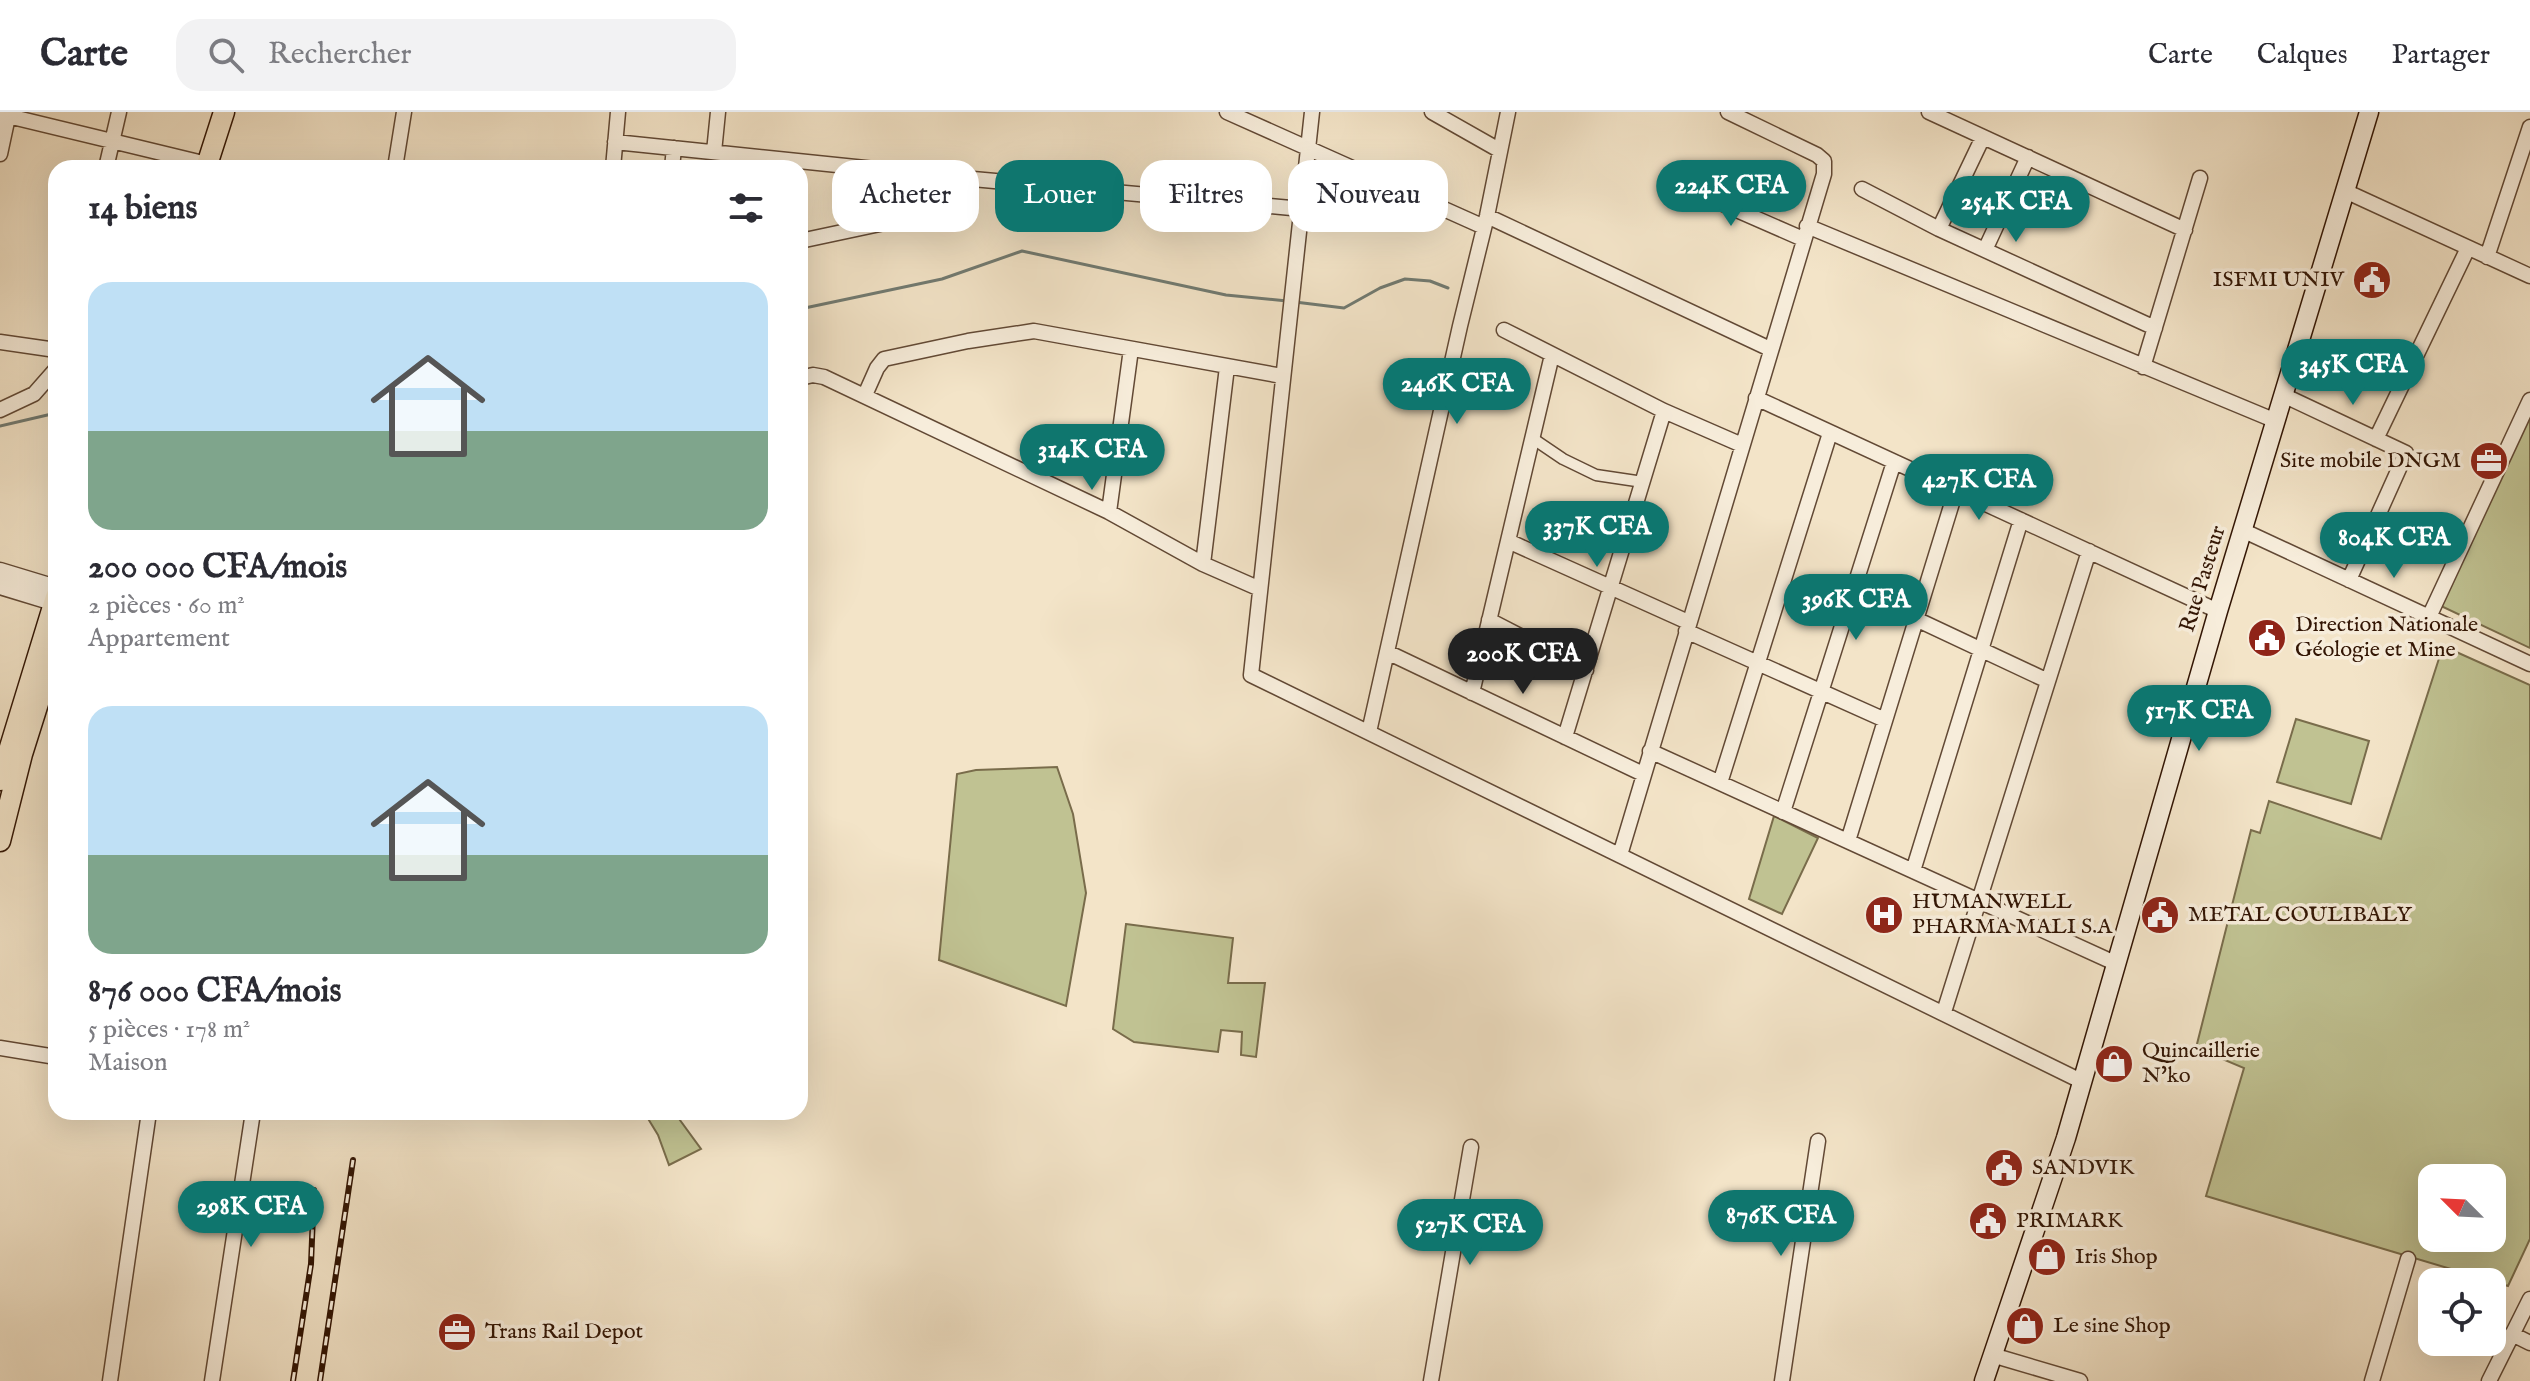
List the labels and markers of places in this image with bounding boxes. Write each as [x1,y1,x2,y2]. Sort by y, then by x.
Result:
pin: 224K CFA [1648,160,1814,228]
pin: 254K CFA [1933,176,2099,244]
public building icon: ISFMI UNIV [2351,259,2393,301]
place label: ISFMI UNIV [2213,266,2345,294]
pin: 345K CFA [2270,339,2436,407]
pin: 246K CFA [1374,358,1540,426]
pin: 314K CFA [1009,424,1175,492]
office icon: Site mobile DNGM [2468,440,2510,482]
place label: Site mobile DNGM [2280,447,2461,475]
pin: 427K CFA [1896,454,2062,522]
pin: 337K CFA [1514,501,1680,569]
pin: 804K CFA [2311,512,2477,580]
pin: 396K CFA [1773,574,1939,642]
place label: Direction Nationale Géologie et Mine [2295,611,2478,664]
public building icon: Direction Nationale Géologie et Mine [2246,617,2288,659]
pin: 200K CFA [1440,628,1606,696]
pin: 517K CFA [2116,685,2282,753]
place label: HUMANWELL PHARMA MALI S.A [1912,888,2113,941]
hospital icon: HUMANWELL PHARMA MALI S.A [1863,894,1905,936]
public building icon: METAL COULIBALY [2139,894,2181,936]
place label: METAL COULIBALY [2188,901,2413,929]
place label: Quincaillerie N'ko [2142,1037,2260,1090]
shop icon: Quincaillerie N'ko [2093,1043,2135,1085]
public building icon: SANDVIK [1983,1147,2025,1189]
place label: SANDVIK [2032,1154,2135,1182]
pin: 298K CFA [168,1181,334,1249]
pin: 876K CFA [1698,1190,1864,1258]
pin: 527K CFA [1387,1199,1553,1267]
public building icon: PRIMARK [1967,1200,2009,1242]
place label: PRIMARK [2016,1207,2124,1235]
shop icon: Iris Shop [2026,1236,2068,1278]
place label: Iris Shop [2075,1243,2158,1271]
shop icon: Le sine Shop [2004,1305,2046,1347]
office icon: Trans Rail Depot [436,1311,478,1353]
place label: Le sine Shop [2053,1312,2171,1340]
place label: Trans Rail Depot [485,1318,644,1346]

